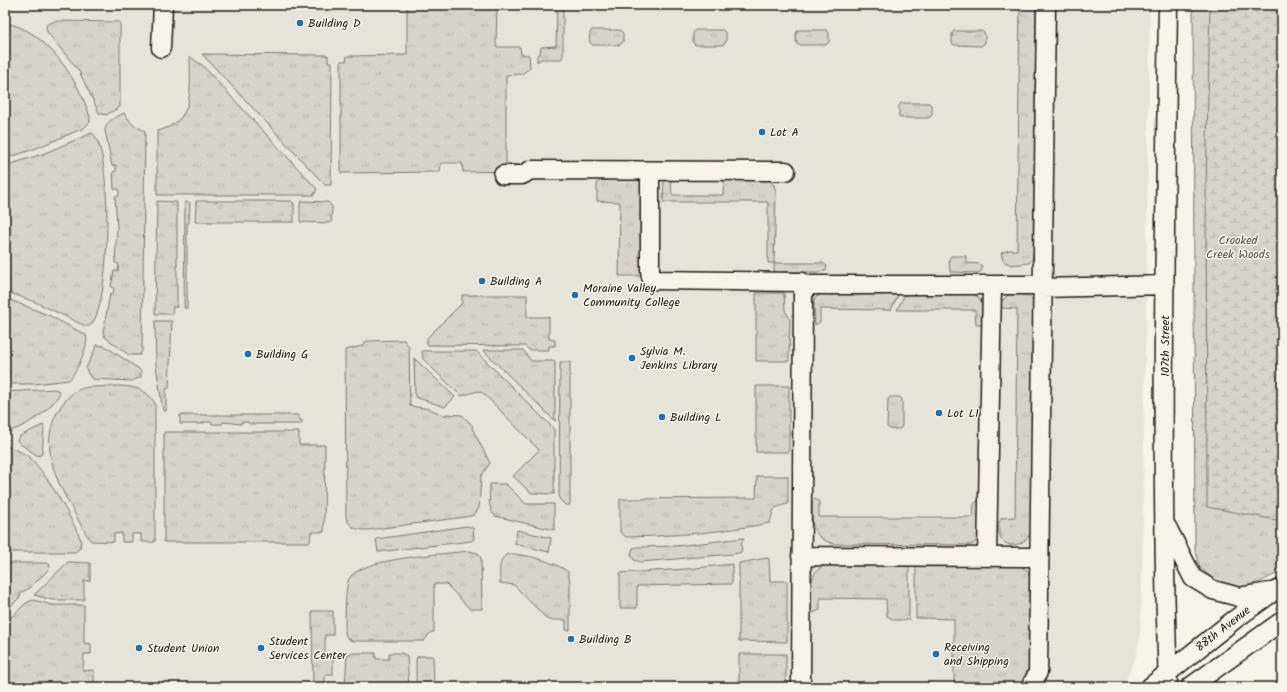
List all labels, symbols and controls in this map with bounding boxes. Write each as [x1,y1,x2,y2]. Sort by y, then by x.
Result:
place label: Building D [308,14,361,33]
marker: Building D [295,18,305,28]
place label: Lot A [770,123,799,142]
marker: Lot A [757,127,767,137]
park label: Crooked Creek Woods [1206,231,1270,264]
place label: Building A [490,272,542,291]
marker: Building A [477,276,487,286]
place label: Moraine Valley Community College [583,279,680,312]
marker: Moraine Valley Community College [570,290,580,300]
street label: 107th Street [1156,315,1175,377]
place label: Sylvia M. Jenkins Library [640,342,717,375]
place label: Building G [256,345,308,364]
marker: Building G [243,349,253,359]
marker: Sylvia M. Jenkins Library [627,353,637,363]
place label: Lot L1 [947,404,979,423]
place label: Building L [670,408,722,427]
marker: Lot L1 [934,408,944,418]
marker: Building L [657,412,667,422]
street label: 88th Avenue [1191,601,1255,657]
place label: Building B [579,630,632,649]
place label: Student Services Center [269,632,347,665]
marker: Building B [566,634,576,644]
place label: Receiving and Shipping [944,638,1009,671]
place label: Student Union [147,639,219,658]
marker: Student Union [134,643,144,653]
marker: Student Services Center [256,643,266,653]
marker: Receiving and Shipping [931,649,941,659]

